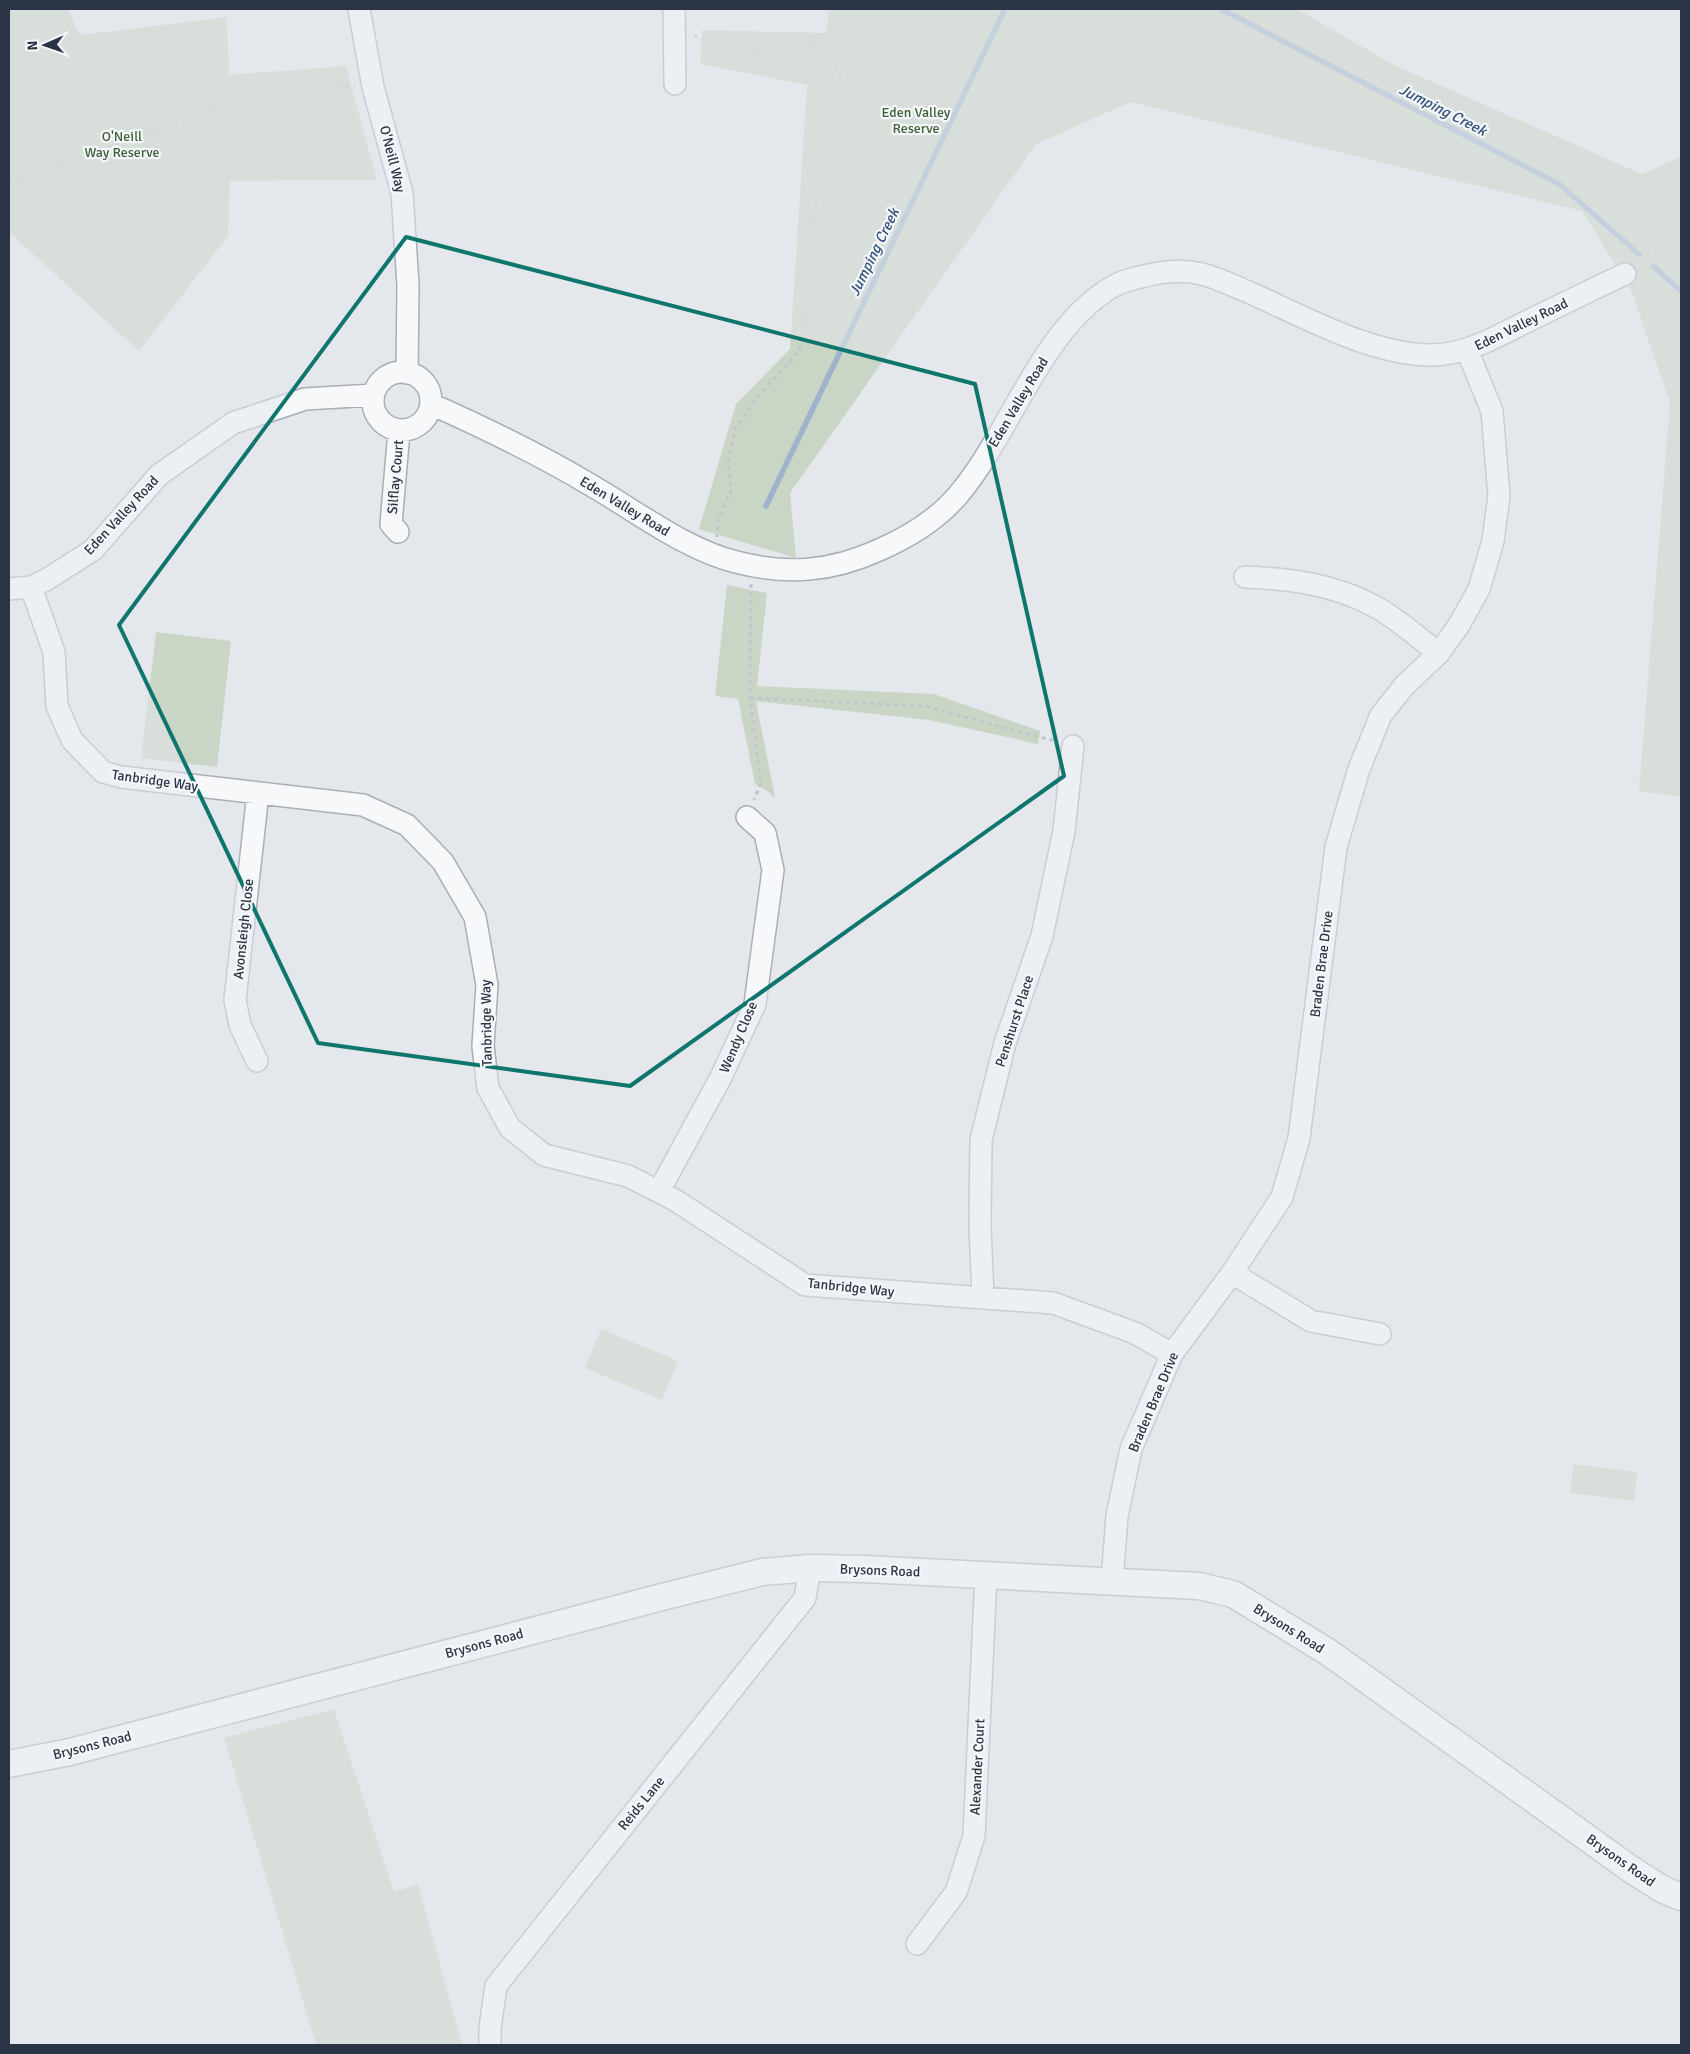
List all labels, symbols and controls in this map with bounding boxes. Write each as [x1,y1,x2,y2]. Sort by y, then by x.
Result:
north arrow [20,20,70,70]
text: N [24,40,41,51]
water label: Jumping Creek [1397,80,1491,140]
park label: Eden Valley Reserve [882,104,951,137]
street label: O'Neill Way [376,124,409,195]
park label: O'Neill Way Reserve [84,128,160,161]
water label: Jumping Creek [845,204,904,299]
street label: Eden Valley Road [1472,294,1571,354]
street label: Eden Valley Road [985,354,1052,450]
street label: Silflay Court [384,439,407,515]
street label: Eden Valley Road [80,472,162,558]
street label: Eden Valley Road [577,473,673,540]
street label: Tanbridge Way [111,766,200,795]
street label: Avonsleigh Close [230,878,257,980]
street label: Braden Brae Drive [1307,910,1336,1018]
street label: Penshurst Place [992,973,1037,1069]
street label: Tanbridge Way [477,979,496,1067]
street label: Wendy Close [716,999,761,1075]
street label: Tanbridge Way [807,1275,896,1301]
street label: Braden Brae Drive [1125,1350,1182,1455]
street label: Brysons Road [839,1561,921,1580]
street label: Brysons Road [1250,1600,1327,1657]
street label: Brysons Road [443,1625,525,1662]
street label: Alexander Court [966,1718,989,1816]
street label: Brysons Road [51,1727,133,1763]
street label: Reids Lane [614,1773,668,1834]
street label: Brysons Road [1583,1830,1659,1890]

